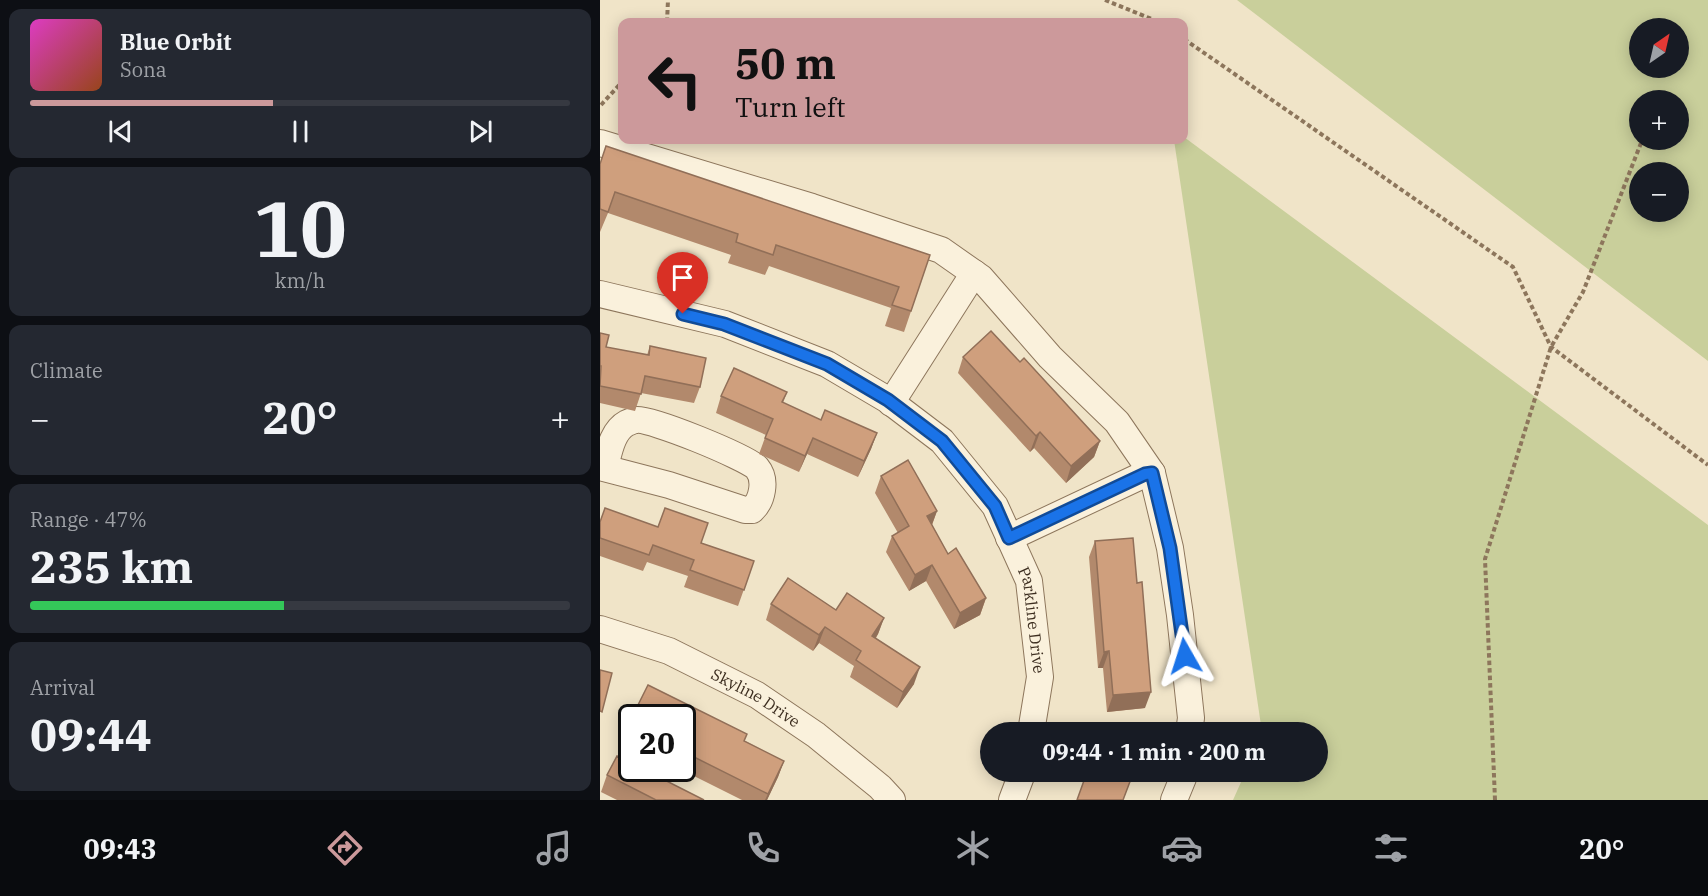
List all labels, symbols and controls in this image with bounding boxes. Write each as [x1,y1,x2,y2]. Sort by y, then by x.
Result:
north arrow [1629,18,1689,78]
map controls [1629,18,1689,222]
text: Blue Orbit [120,27,231,56]
text: 50 m [735,36,836,91]
icon: left [636,42,714,120]
text: Sona [120,56,167,83]
text: Turn left [735,89,846,124]
button: + [1629,90,1689,150]
icon: previous [104,115,137,148]
icon: pause [284,115,317,148]
icon: next [464,115,497,148]
button: − [1629,162,1689,222]
text: 10 [253,177,347,278]
pin [657,252,708,314]
icon: arrive [666,261,699,294]
text: km/h [275,267,325,294]
text: Climate [30,357,103,384]
text: 20° [262,388,338,446]
text: − [30,397,50,440]
text: + [550,397,570,440]
text: Range · 47% [30,506,147,533]
text: 235 km [30,537,193,595]
street label: Parkline Drive [1014,563,1050,674]
position arrow [1153,624,1217,688]
street label: Skyline Drive [708,664,804,731]
text: Arrival [30,674,95,701]
speed limit sign: 20 [618,704,696,782]
text: 09:44 [30,705,152,763]
text: 09:44 · 1 min · 200 m [1042,737,1266,766]
icon: directions [324,827,366,869]
icon: music [533,827,575,869]
icon: phone [742,827,784,869]
icon: climate [952,827,994,869]
icon: car [1161,827,1203,869]
icon: filters [1370,827,1412,869]
text: 09:43 [84,831,157,866]
text: 20° [1579,831,1624,866]

